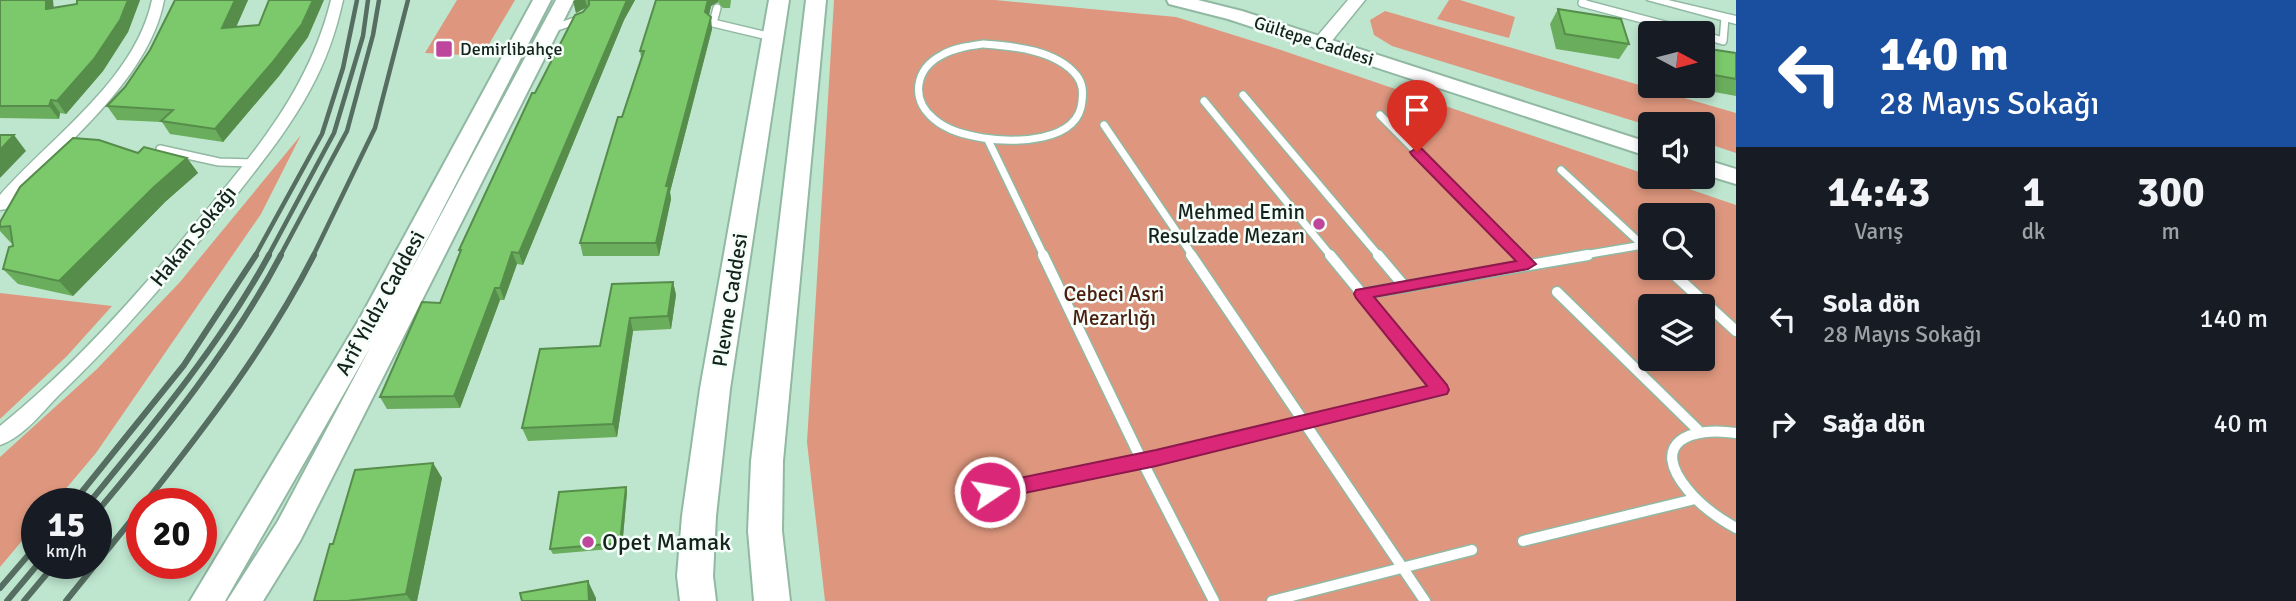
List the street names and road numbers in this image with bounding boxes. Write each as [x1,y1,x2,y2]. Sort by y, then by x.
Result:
street label: Gültepe Caddesi [1251,11,1377,71]
street label: Hakan Sokağı [144,180,242,292]
street label: Arif Yıldız Caddesi [329,226,431,380]
street label: Plevne Caddesi [707,231,753,369]

